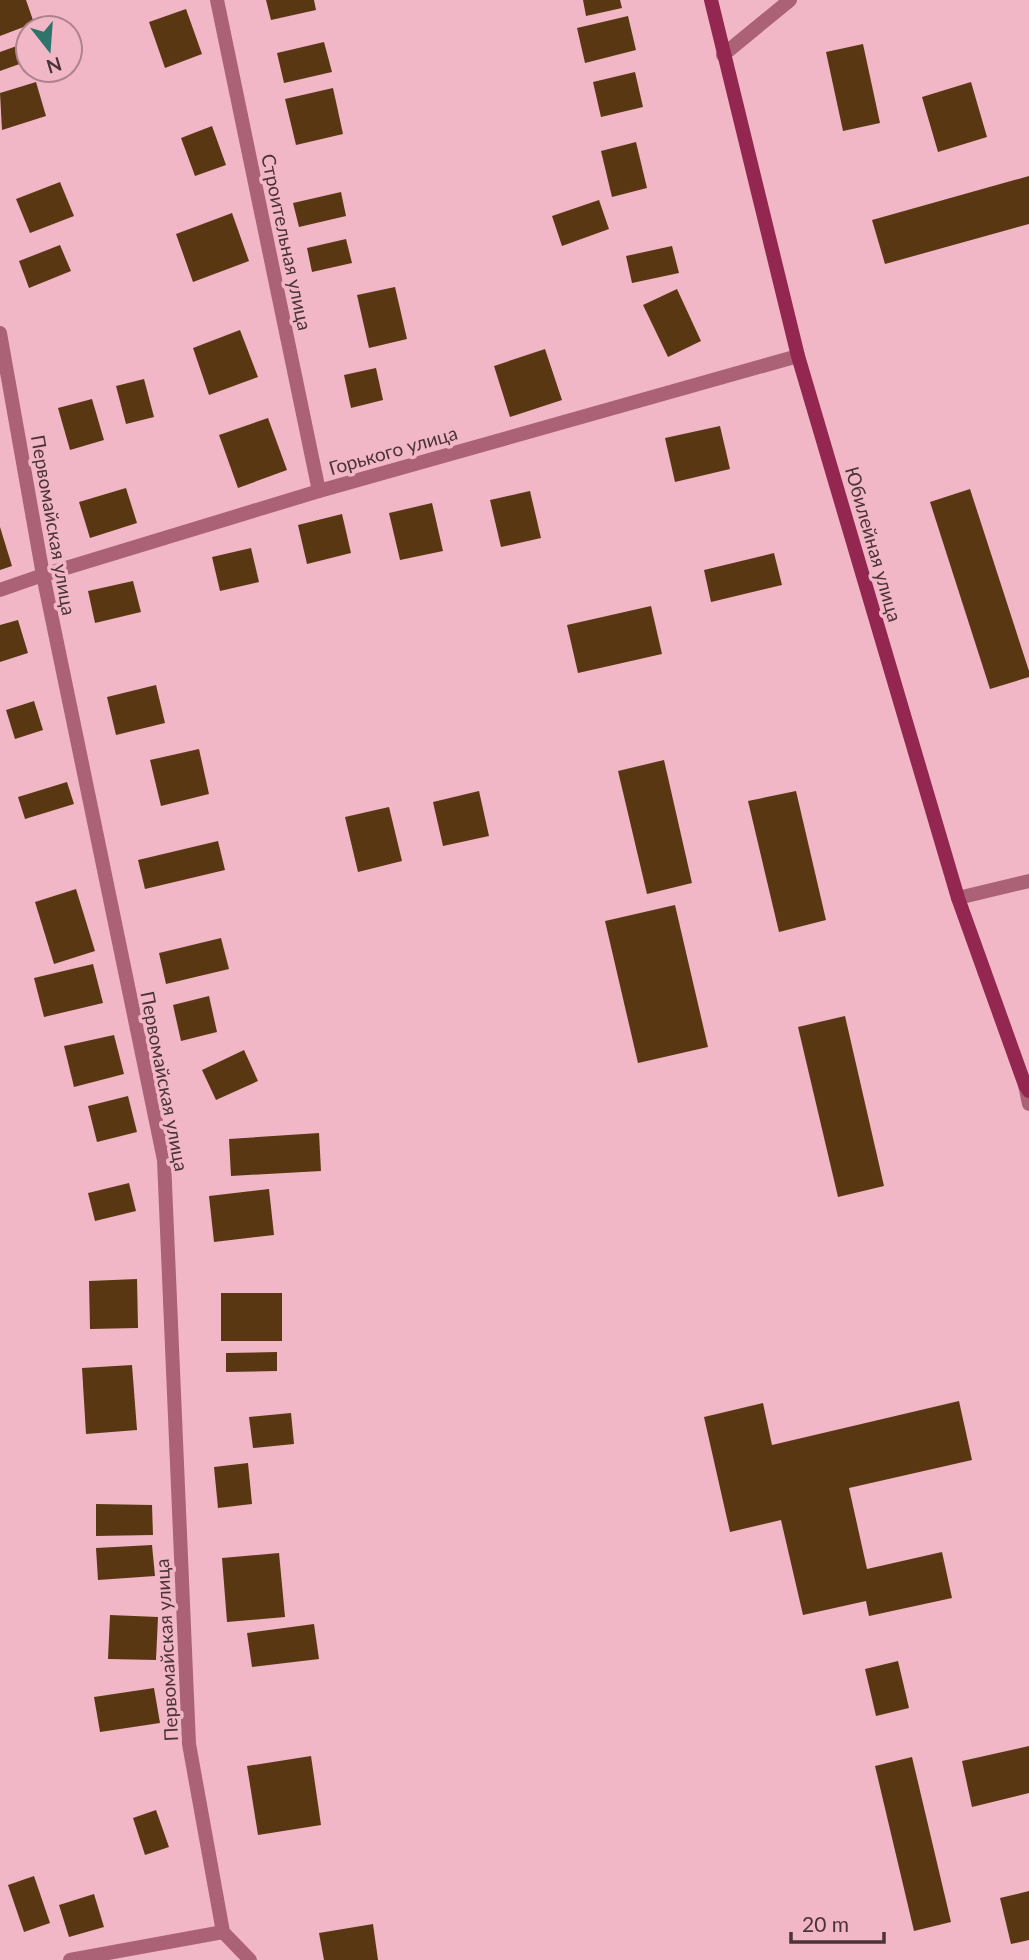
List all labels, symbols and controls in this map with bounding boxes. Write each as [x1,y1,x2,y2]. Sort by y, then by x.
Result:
north arrow [14,14,84,84]
text: N [44,53,64,79]
street label: Строительная улица [257,152,317,332]
street label: Горького улица [326,421,460,479]
street label: Первомайская улица [27,433,81,617]
street label: Юбилейная улица [841,464,907,624]
street label: Первомайская улица [136,989,194,1173]
street label: Первомайская улица [150,1558,182,1742]
scale bar [791,1900,884,1944]
text: 20 m [802,1911,849,1936]

